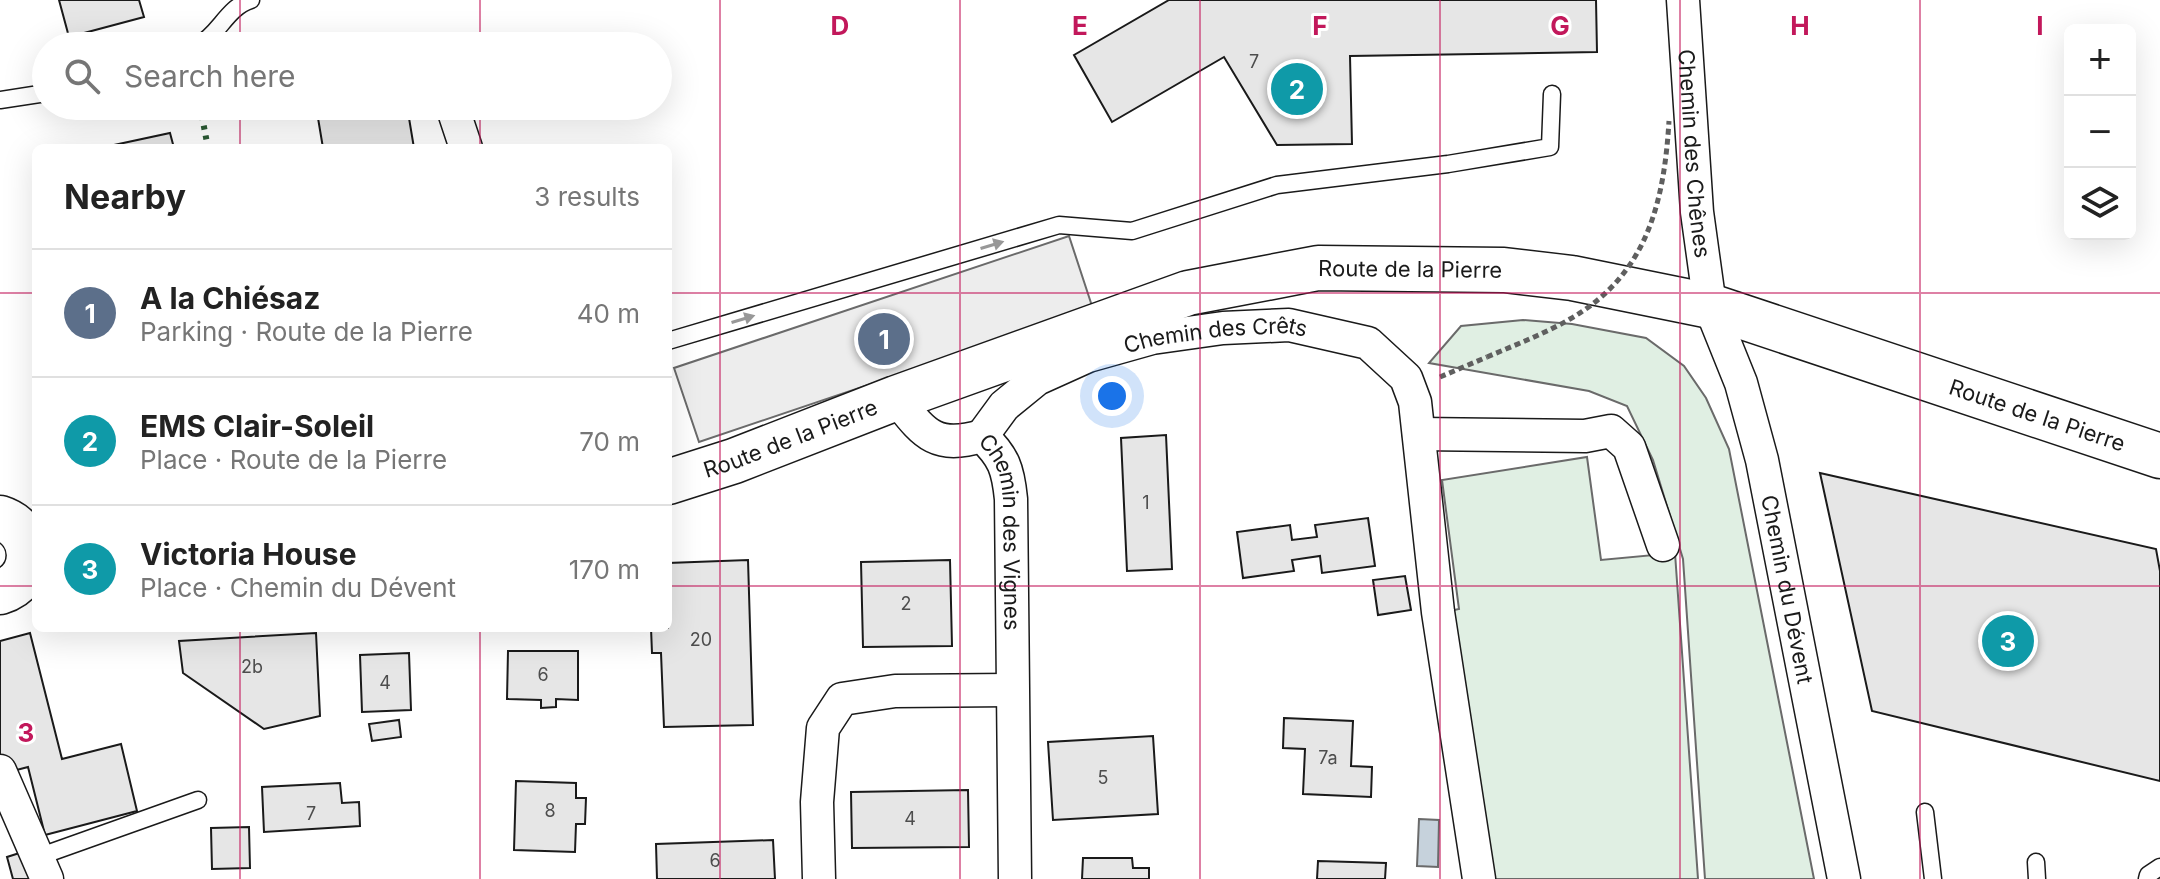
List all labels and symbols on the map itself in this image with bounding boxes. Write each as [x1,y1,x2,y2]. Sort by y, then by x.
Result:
text: D [831,10,849,41]
text: E [1072,10,1088,41]
text: F [1312,10,1328,41]
text: G [1550,10,1570,41]
text: H [1790,10,1810,41]
text: I [2036,10,2044,41]
street label: Chemin des Chênes [1673,48,1716,259]
house number: 7 [1249,51,1259,72]
pin: 2 [1271,59,1323,119]
one-way arrow [980,238,1004,251]
street label: Route de la Pierre [1318,255,1502,283]
pin: 1 [858,309,910,369]
one-way arrow [731,312,755,325]
street label: Chemin des Crêts [1121,312,1310,358]
street label: Route de la Pierre [1946,374,2129,457]
your location [1092,376,1132,416]
street label: Route de la Pierre [700,394,881,483]
street label: Chemin des Vignes [974,428,1025,631]
house number: 1 [1142,492,1150,513]
street label: Chemin du Dévent [1756,493,1818,686]
house number: 2 [901,593,911,614]
pin: 3 [1982,611,2034,671]
house number: 20 [690,629,712,650]
house number: 2b [241,656,263,677]
house number: 6 [537,664,549,685]
house number: 4 [379,672,391,693]
text: 3 [18,717,34,748]
house number: 7a [1318,747,1338,768]
house number: 5 [1098,767,1108,788]
house number: 8 [544,800,556,821]
house number: 7 [306,803,316,824]
house number: 4 [904,808,916,829]
house number: 6 [709,850,721,871]

